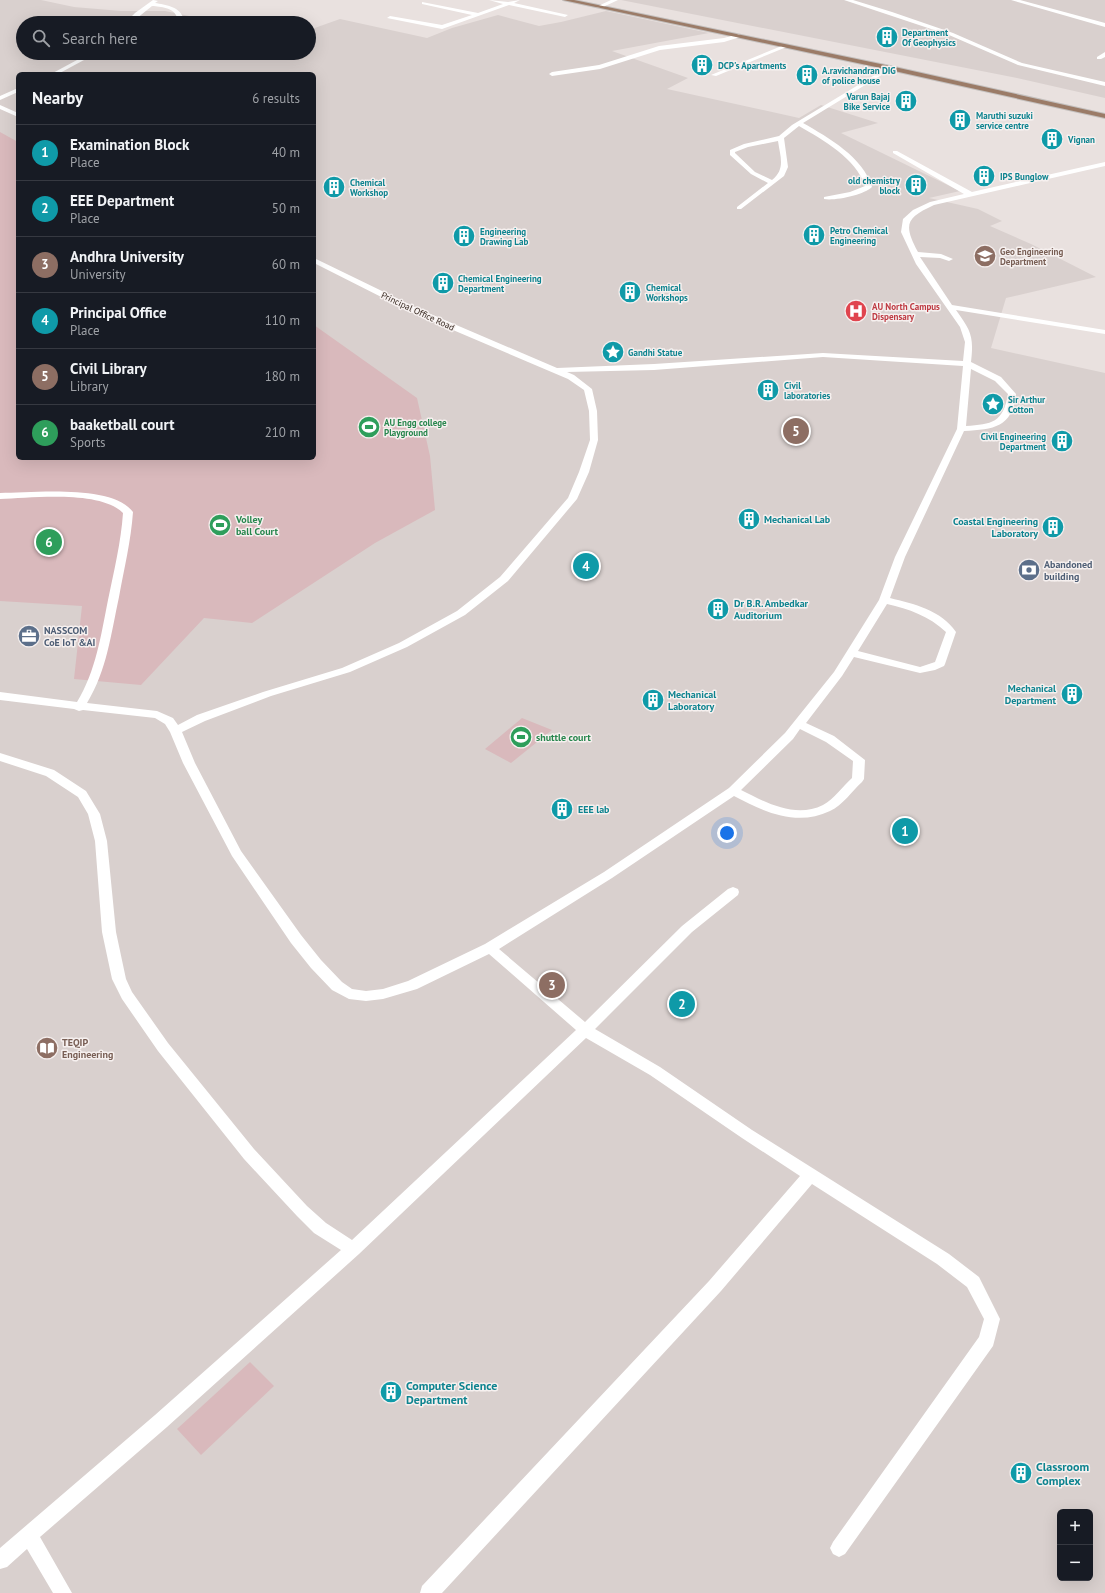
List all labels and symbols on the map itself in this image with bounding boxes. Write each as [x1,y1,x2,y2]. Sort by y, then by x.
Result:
building icon: Department Of Geophysics [874,24,900,50]
place label: Department Of Geophysics [902,27,956,48]
building icon: DCP's Apartments [689,52,715,78]
place label: DCP's Apartments [718,60,787,71]
building icon: A.ravichandran DIG of police house [794,62,820,88]
place label: A.ravichandran DIG of police house [822,65,896,86]
building icon: Varun Bajaj Bike Service [893,88,919,114]
place label: Varun Bajaj Bike Service [844,91,890,112]
building icon: Maruthi suzuki service centre [947,107,973,133]
place label: Maruthi suzuki service centre [976,110,1033,131]
building icon: Vignan [1039,126,1065,152]
place label: Vignan [1067,134,1095,145]
building icon: IPS Bunglow [971,163,997,189]
place label: IPS Bunglow [1000,171,1049,182]
building icon: old chemistry block [903,172,929,198]
building icon: Chemical Workshop [321,174,347,200]
place label: old chemistry block [848,175,901,196]
place label: Chemical Workshop [350,177,388,198]
building icon: Petro Chemical Engineering [801,222,827,248]
building icon: Engineering Drawing Lab [451,223,477,249]
place label: Petro Chemical Engineering [830,225,888,246]
place label: Engineering Drawing Lab [480,226,528,247]
school or university icon: Geo Engineering Department [972,243,998,269]
place label: Geo Engineering Department [1000,246,1063,267]
building icon: Chemical Engineering Department [430,270,456,296]
place label: Chemical Engineering Department [458,273,542,294]
building icon: Chemical Workshops [617,279,643,305]
place label: Chemical Workshops [646,282,688,303]
street label: Principal Office Road [380,289,457,333]
hospital icon: AU North Campus Dispensary [843,298,869,324]
place label: AU North Campus Dispensary [872,301,940,322]
place icon: Gandhi Statue [600,339,626,365]
place label: Gandhi Statue [628,347,683,358]
building icon: Civil laboratories [755,377,781,403]
place label: Civil laboratories [784,380,830,401]
place icon: Sir Arthur Cotton [980,391,1006,417]
place label: Sir Arthur Cotton [1008,394,1046,415]
sports icon: AU Engg college Playground [356,414,382,440]
pin: 5 [783,416,809,446]
place label: AU Engg college Playground [384,417,447,438]
building icon: Civil Engineering Department [1049,428,1075,454]
place label: Civil Engineering Department [981,431,1047,452]
building icon: Mechanical Lab [736,506,762,532]
sports icon: Volley ball Court [207,512,233,538]
place label: Volley ball Court [235,513,278,538]
place label: Mechanical Lab [764,513,831,526]
building icon: Coastal Engineering Laboratory [1040,514,1066,540]
place label: Coastal Engineering Laboratory [953,515,1038,540]
pin: 6 [36,527,62,557]
pin: 4 [573,551,599,581]
bank icon: Abandoned building [1016,557,1042,583]
place label: Abandoned building [1044,558,1093,583]
building icon: Dr B.R. Ambedkar Auditorium [705,596,731,622]
place label: Dr B.R. Ambedkar Auditorium [734,597,809,622]
office icon: NASSCOM CoE IoT &AI [16,623,42,649]
place label: NASSCOM CoE IoT &AI [44,624,96,649]
building icon: Mechanical Department [1059,681,1085,707]
place label: Mechanical Department [1005,682,1057,707]
building icon: Mechanical Laboratory [640,687,666,713]
place label: Mechanical Laboratory [668,688,716,713]
sports icon: shuttle court [508,724,534,750]
place label: shuttle court [536,731,591,744]
building icon: EEE lab [549,796,575,822]
place label: EEE lab [578,803,610,816]
pin: 1 [892,816,918,846]
your location [717,823,737,843]
pin: 3 [539,970,565,1000]
pin: 2 [669,989,695,1019]
library icon: TEQIP Engineering [34,1035,60,1061]
place label: TEQIP Engineering [62,1036,113,1061]
place label: Computer Science Department [406,1378,497,1407]
building icon: Computer Science Department [378,1379,404,1405]
place label: Classroom Complex [1036,1459,1089,1488]
building icon: Classroom Complex [1008,1460,1034,1486]

